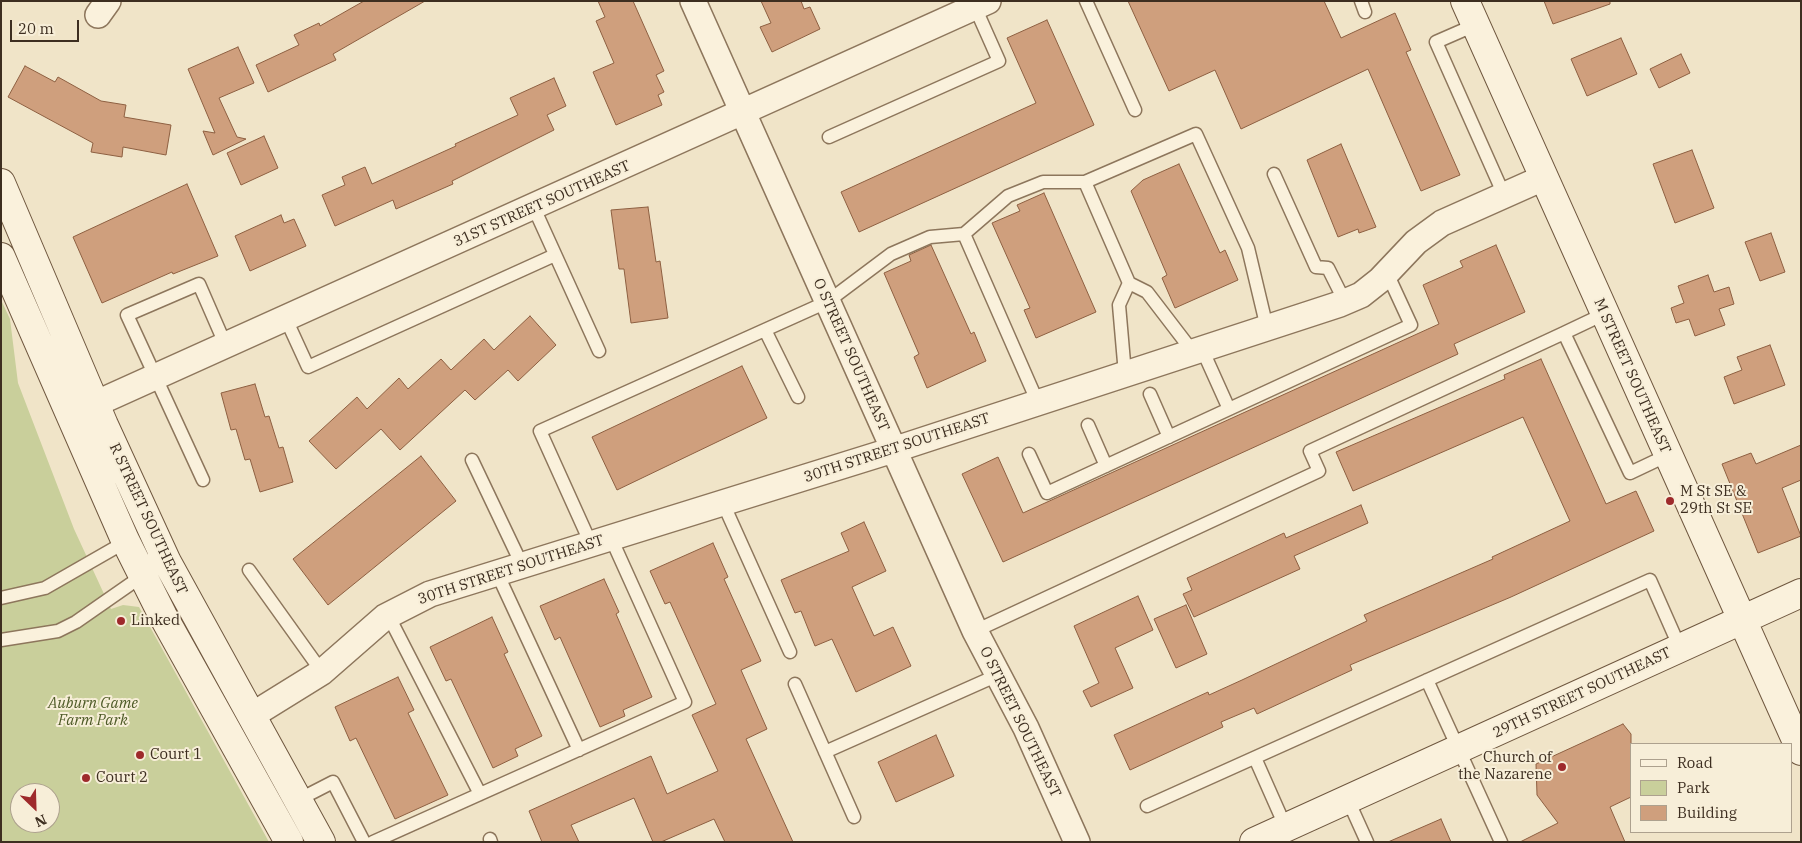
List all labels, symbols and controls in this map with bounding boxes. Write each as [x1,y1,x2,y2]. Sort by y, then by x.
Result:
scale bar [12,10,81,42]
text: 20 m [18,19,54,38]
street label: 31ST STREET SOUTHEAST [451,157,633,251]
street label: O STREET SOUTHEAST [809,276,893,434]
street label: M STREET SOUTHEAST [1590,296,1674,456]
street label: 30TH STREET SOUTHEAST [802,409,992,487]
street label: R STREET SOUTHEAST [105,440,191,598]
place label: M St SE & 29th St SE [1680,483,1752,518]
marker: M St SE & 29th St SE [1664,495,1676,507]
street label: 30TH STREET SOUTHEAST [416,531,606,609]
place label: Linked [131,612,180,630]
marker: Linked [115,615,127,627]
street label: O STREET SOUTHEAST [976,644,1064,800]
street label: 29TH STREET SOUTHEAST [1490,644,1674,742]
park label: Auburn Game Farm Park [48,695,138,730]
legend [1630,743,1792,833]
place label: Court 1 [150,746,202,764]
marker: Court 1 [134,749,146,761]
place label: Church of the Nazarene [1458,749,1552,784]
text: Road [1677,753,1713,772]
marker: Church of the Nazarene [1556,761,1568,773]
place label: Court 2 [96,769,148,787]
marker: Court 2 [80,772,92,784]
text: Park [1677,778,1710,797]
north arrow [10,783,60,833]
text: Building [1677,803,1737,822]
text: N [32,810,49,831]

